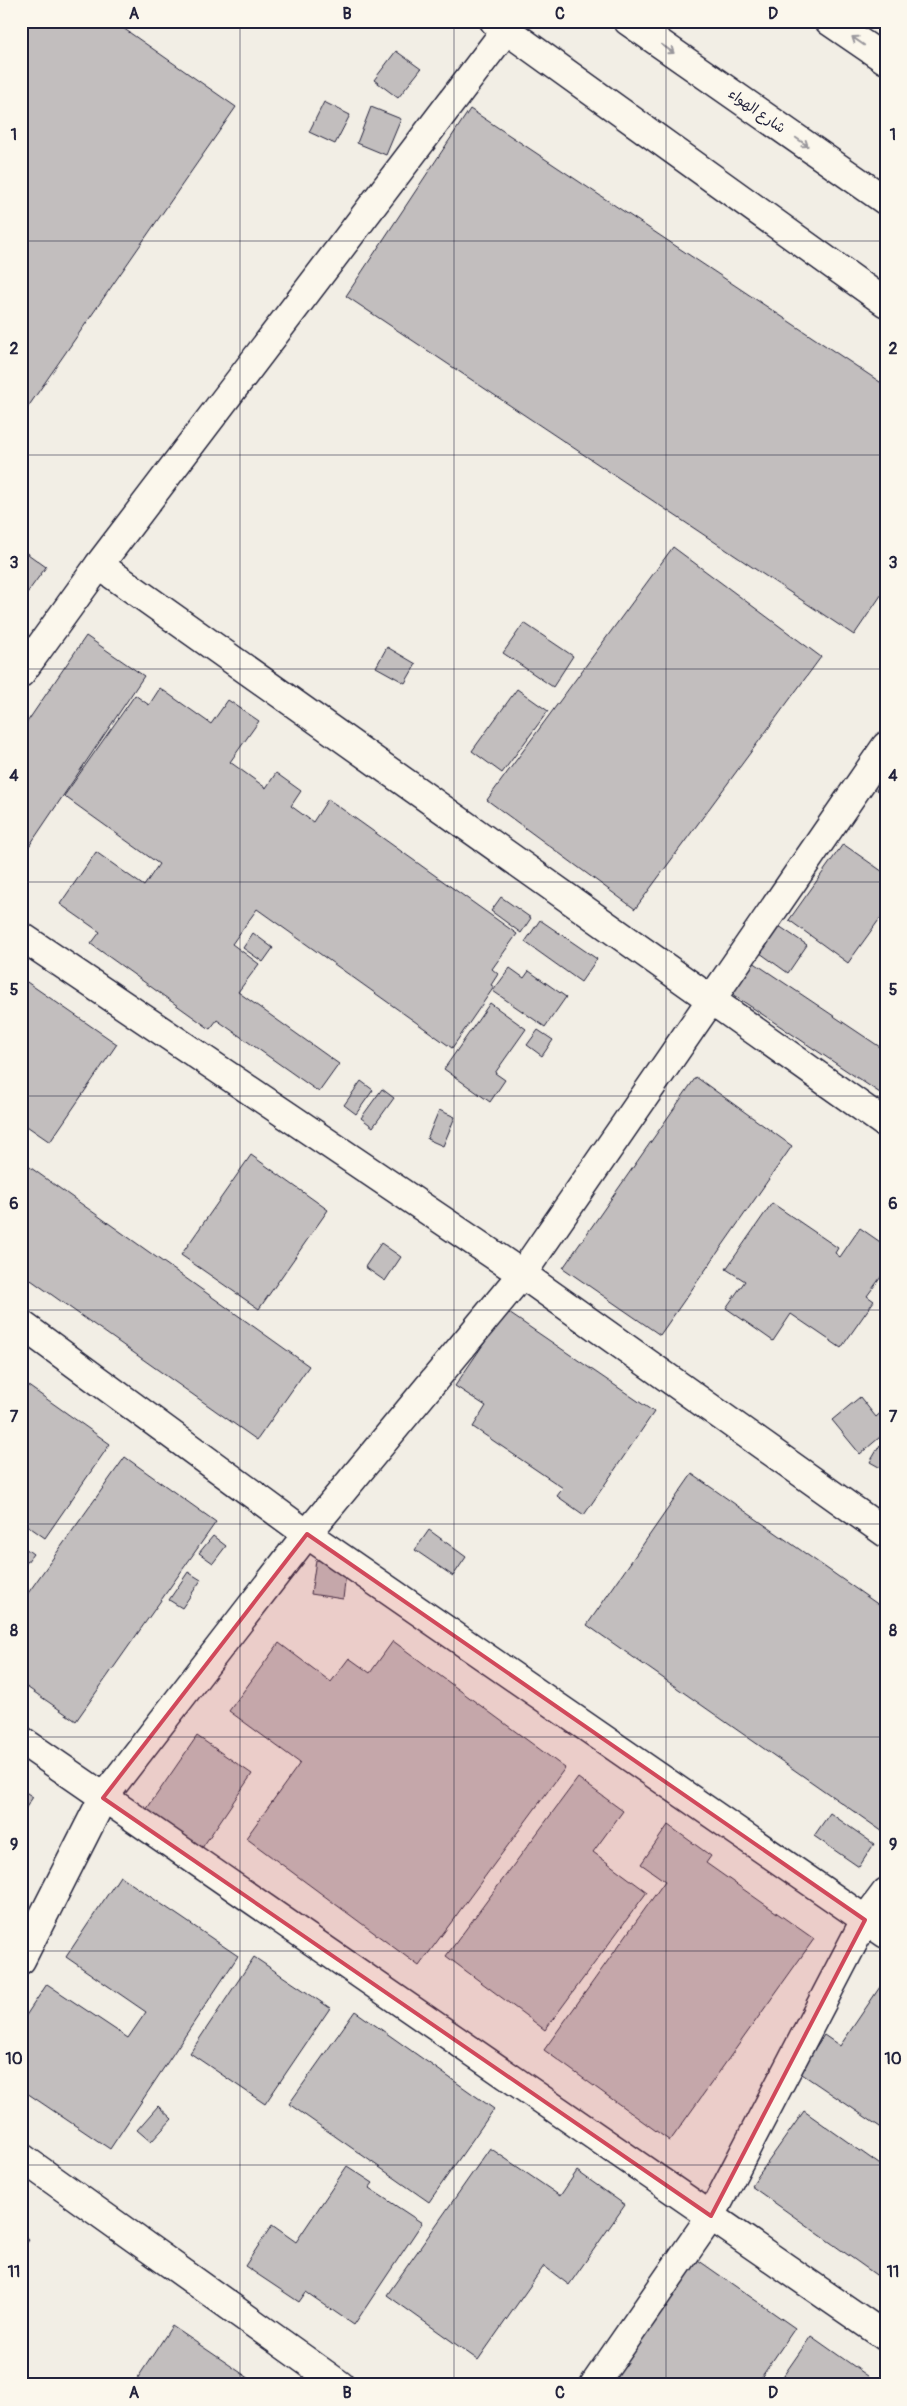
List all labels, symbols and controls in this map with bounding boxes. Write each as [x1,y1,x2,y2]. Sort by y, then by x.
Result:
text: A [129,4,140,24]
text: B [342,4,352,24]
text: C [555,4,565,24]
text: D [768,4,778,24]
one-way arrow [851,36,865,46]
one-way arrow [661,44,675,54]
street label: شارع الهواء [725,85,789,138]
text: 1 [11,125,17,145]
text: 1 [890,125,896,145]
one-way arrow [795,137,809,147]
text: 2 [10,339,19,359]
text: 2 [889,339,898,359]
text: 3 [10,553,19,573]
text: 3 [889,553,898,573]
text: 4 [9,766,19,786]
text: 4 [888,766,898,786]
text: 5 [10,980,19,1000]
text: 5 [889,980,898,1000]
text: 6 [9,1194,19,1214]
text: 6 [888,1194,898,1214]
text: 7 [10,1407,19,1427]
text: 7 [889,1407,898,1427]
text: 8 [10,1621,18,1641]
text: 8 [889,1621,897,1641]
text: 9 [10,1835,18,1855]
text: 9 [889,1835,897,1855]
text: 10 [5,2049,23,2069]
text: 10 [884,2049,902,2069]
text: 11 [8,2262,20,2282]
text: 11 [887,2262,899,2282]
text: A [129,2383,140,2403]
text: B [342,2383,352,2403]
text: C [555,2383,565,2403]
text: D [768,2383,778,2403]

